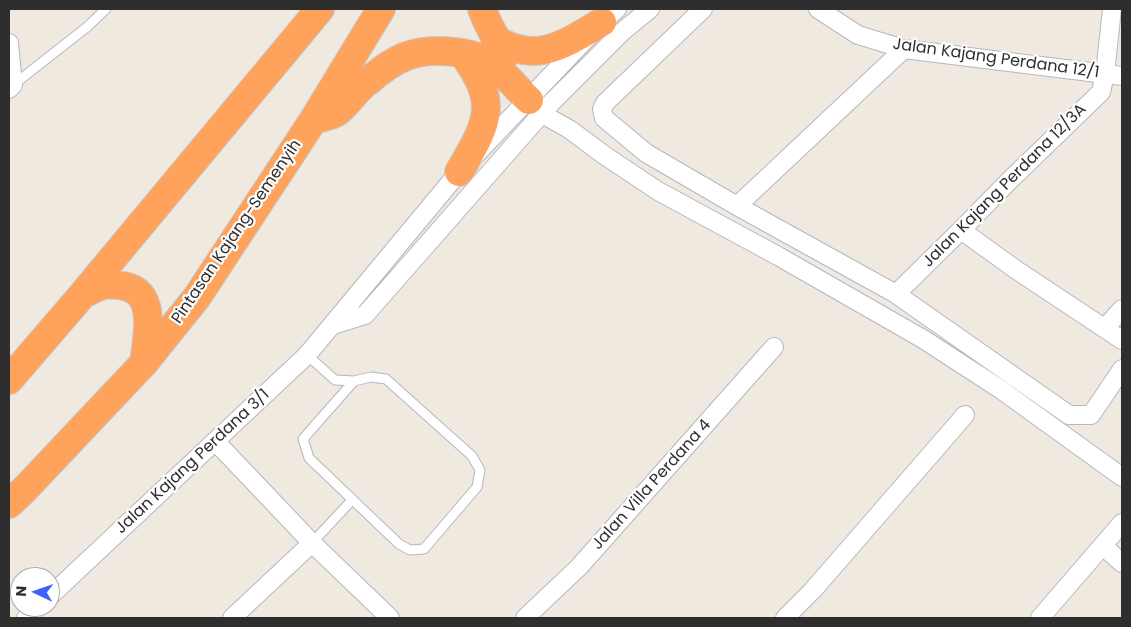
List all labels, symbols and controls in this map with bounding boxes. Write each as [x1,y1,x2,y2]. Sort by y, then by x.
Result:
street label: Jalan Kajang Perdana 12/1 [892,35,1100,83]
street label: Jalan Kajang Perdana 12/3A [919,100,1091,272]
street label: Pintasan Kajang-Semenyih [168,136,306,328]
street label: Jalan Kajang Perdana 3/1 [112,386,274,538]
street label: Jalan Villa Perdana 4 [589,416,715,554]
north arrow [10,567,60,617]
text: N [11,585,31,597]

